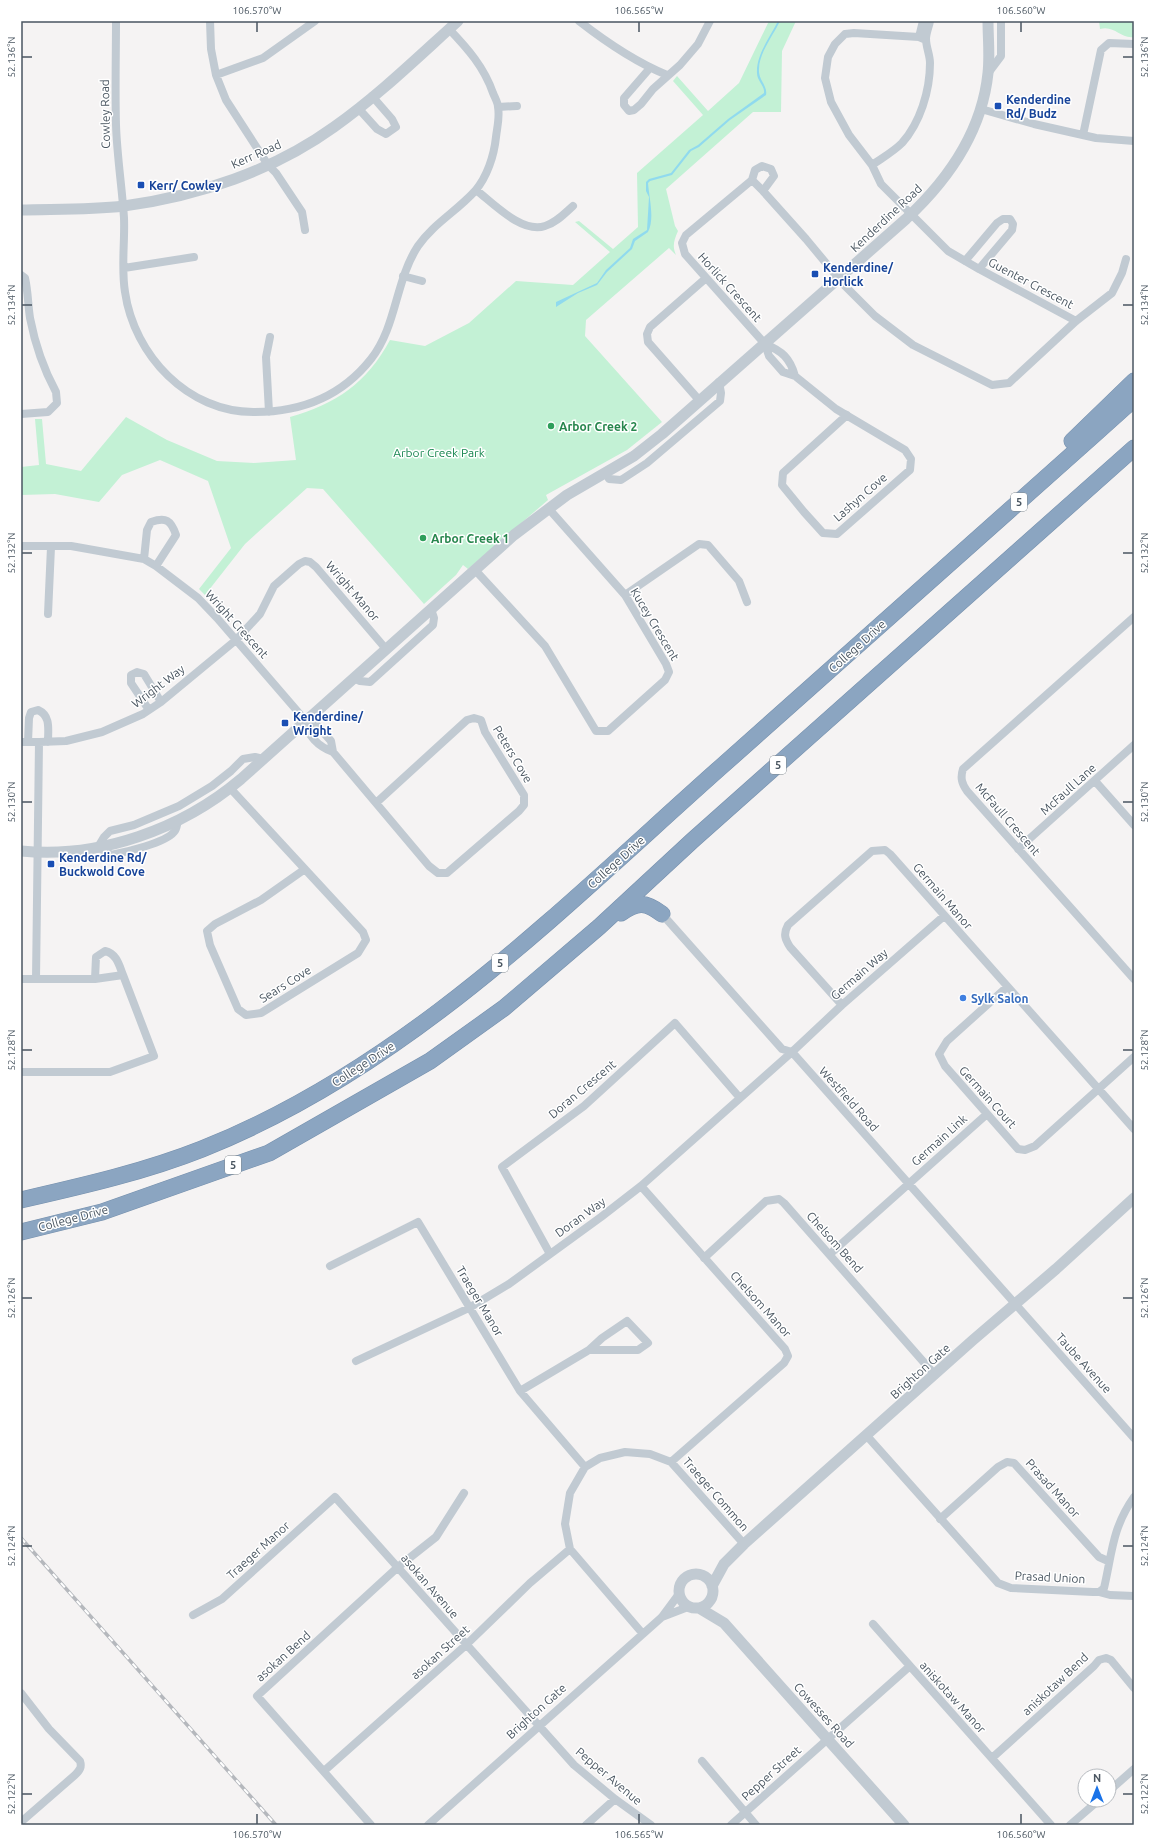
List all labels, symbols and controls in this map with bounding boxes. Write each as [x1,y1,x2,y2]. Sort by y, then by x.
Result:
text: 106.570°W [233,5,281,16]
text: 106.565°W [615,5,663,16]
text: 106.560°W [997,5,1045,16]
text: 52.136°N [6,36,17,78]
text: 52.136°N [1139,36,1150,78]
street label: Cowley Road [98,79,112,149]
place label: Kenderdine Rd/ Budz [1006,93,1071,120]
marker: Kenderdine Rd/ Budz [993,101,1003,111]
street label: Kerr Road [229,137,283,171]
place label: Kerr/ Cowley [149,179,222,192]
marker: Kerr/ Cowley [136,180,146,190]
street label: Kenderdine Road [848,182,924,254]
street label: Horlick Crescent [696,250,764,324]
street label: Guenter Crescent [986,255,1076,311]
place label: Kenderdine/ Horlick [823,261,894,288]
marker: Kenderdine/ Horlick [810,269,820,279]
text: 52.134°N [6,284,17,326]
text: 52.134°N [1139,284,1150,326]
place label: Arbor Creek 2 [559,420,637,433]
marker: Arbor Creek 2 [546,421,556,431]
park label: Arbor Creek Park [393,446,485,459]
street label: Lashyn Cove [831,470,889,524]
road number: 5 [1011,493,1027,511]
text: 52.132°N [6,532,17,574]
place label: Arbor Creek 1 [431,532,509,545]
text: 52.132°N [1139,532,1150,574]
marker: Arbor Creek 1 [418,533,428,543]
street label: Wright Manor [324,559,383,624]
street label: Kucey Crescent [628,585,682,663]
street label: Wright Crescent [203,587,271,661]
street label: College Drive [826,617,888,675]
street label: Wright Way [129,662,187,710]
place label: Kenderdine/ Wright [293,710,364,737]
marker: Kenderdine/ Wright [280,718,290,728]
street label: Peters Cove [491,723,535,785]
road number: 5 [770,756,786,774]
street label: McFaull Lane [1038,761,1098,817]
street label: McFaull Crescent [973,780,1043,858]
text: 52.130°N [6,781,17,823]
text: 52.130°N [1139,781,1150,823]
street label: College Drive [585,833,647,891]
place label: Kenderdine Rd/ Buckwold Cove [59,851,148,878]
marker: Kenderdine Rd/ Buckwold Cove [46,859,56,869]
street label: Germain Manor [911,860,975,932]
street label: Germain Way [828,946,890,1002]
road number: 5 [492,954,508,972]
street label: Sears Cove [257,963,313,1005]
place label: Sylk Salon [971,992,1029,1005]
marker: Sylk Salon [958,993,968,1003]
text: 52.128°N [6,1029,17,1071]
text: 52.128°N [1139,1029,1150,1071]
street label: College Drive [329,1039,397,1089]
street label: Doran Crescent [546,1057,618,1121]
street label: Germain Court [957,1063,1019,1131]
street label: Westfield Road [817,1064,881,1134]
street label: Germain Link [909,1112,969,1168]
road number: 5 [225,1156,241,1174]
street label: Doran Way [552,1194,608,1239]
street label: College Drive [37,1202,109,1234]
street label: Chelsom Bend [804,1209,866,1275]
street label: Traeger Manor [454,1264,506,1339]
street label: Chelsom Manor [728,1268,794,1340]
text: 52.126°N [6,1277,17,1319]
text: 52.126°N [1139,1277,1150,1319]
street label: Taube Avenue [1054,1330,1114,1396]
street label: Brighton Gate [888,1341,952,1401]
street label: Traeger Common [680,1455,752,1533]
street label: Prasad Manor [1023,1456,1083,1520]
street label: Traeger Manor [224,1518,292,1581]
text: 52.124°N [6,1525,17,1567]
text: 52.124°N [1139,1525,1150,1567]
street label: asokan Avenue [399,1551,461,1621]
street label: Prasad Union [1014,1569,1086,1585]
street label: asokan Street [408,1622,472,1681]
street label: asokan Bend [253,1628,313,1684]
street label: aniskotaw Bend [1019,1650,1091,1718]
street label: aniskotaw Manor [917,1658,989,1736]
street label: Cowesses Road [791,1680,857,1750]
street label: Brighton Gate [504,1681,568,1741]
street label: Pepper Street [739,1743,803,1803]
street label: Pepper Avenue [573,1745,645,1807]
north arrow [1077,1768,1117,1808]
text: N [1093,1772,1101,1784]
text: 52.122°N [6,1773,17,1815]
text: 52.122°N [1139,1773,1150,1815]
text: 106.570°W [233,1829,281,1840]
text: 106.565°W [615,1829,663,1840]
text: 106.560°W [997,1829,1045,1840]

